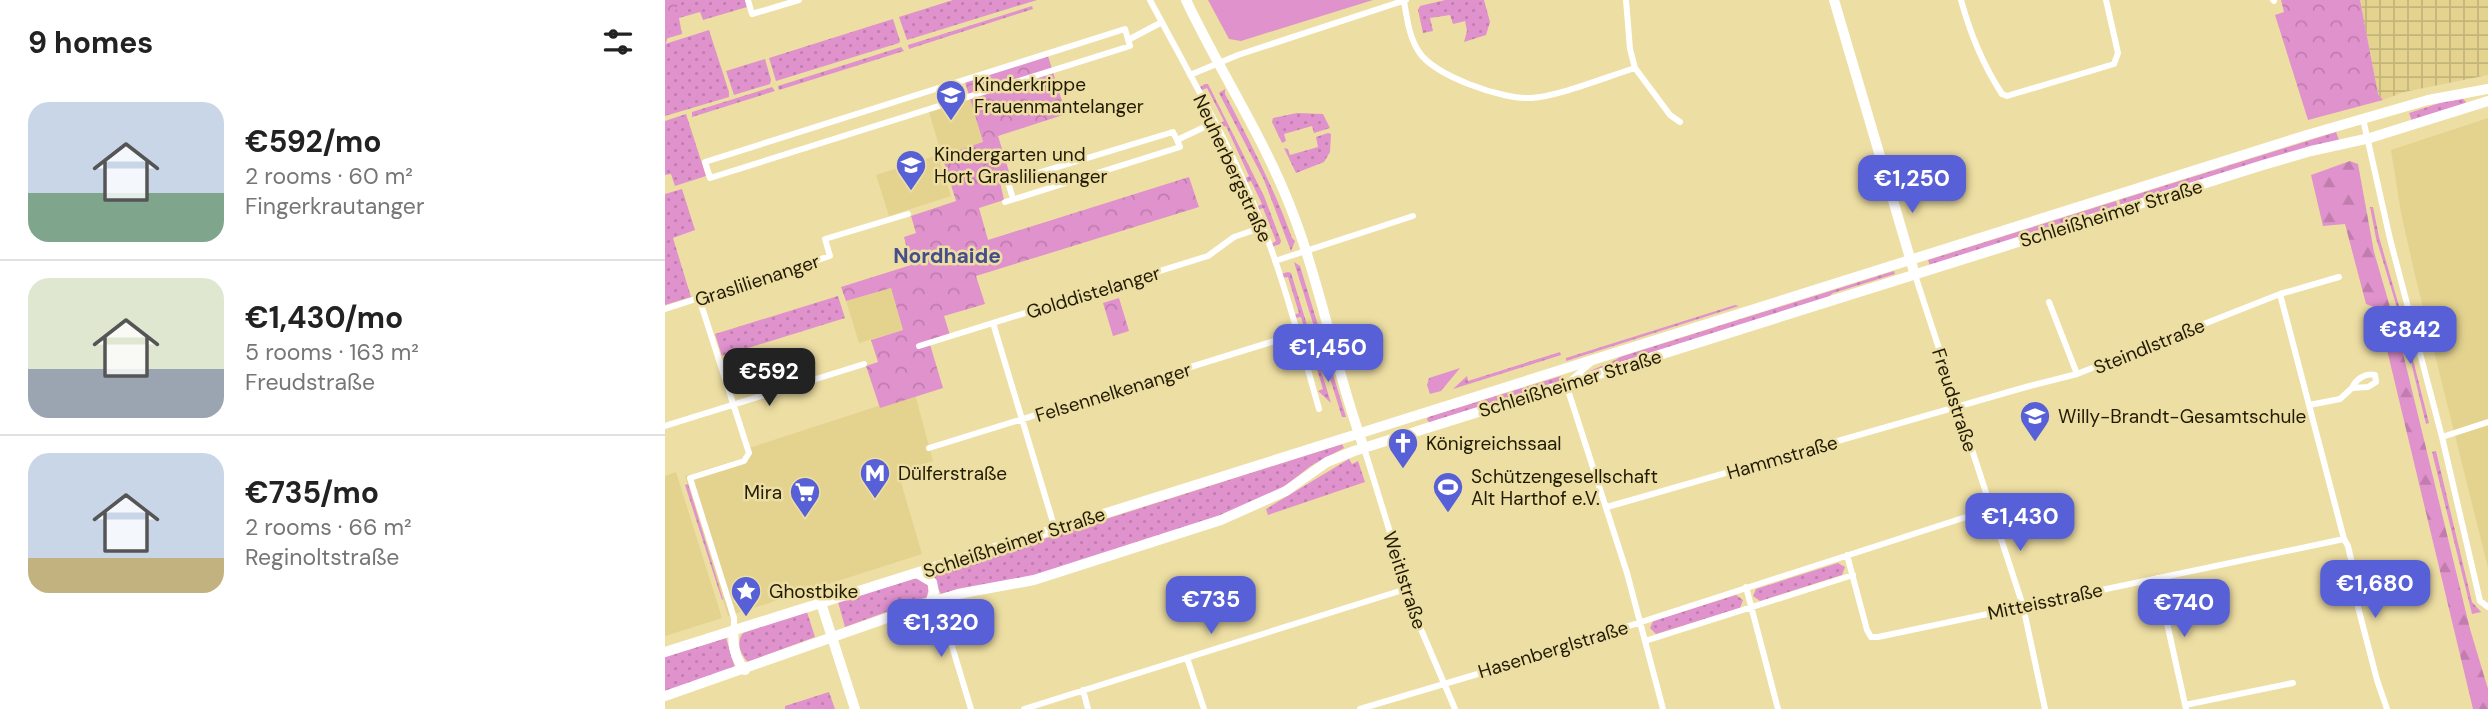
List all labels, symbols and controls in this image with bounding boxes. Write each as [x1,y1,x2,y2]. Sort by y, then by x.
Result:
text: 9 homes [28,23,153,62]
icon: filters [599,23,637,61]
place label: Kinderkrippe Frauenmantelanger [974,72,1144,119]
school or university icon: Kinderkrippe Frauenmantelanger [934,78,968,122]
street label: Neuherbergstraße [1187,90,1278,246]
text: €592/mo [245,122,382,161]
icon: home [84,130,168,214]
place label: Kindergarten und Hort Graslilienanger [934,142,1108,189]
school or university icon: Kindergarten und Hort Graslilienanger [894,148,928,192]
pin: €1,250 [1855,156,1969,215]
text: 2 rooms · 60 m² [245,161,413,191]
text: €1,250 [1874,163,1950,193]
street label: Schleißheimer Straße [2017,174,2206,253]
text: Fingerkrautanger [245,191,424,221]
district label: Nordhaide [893,242,1001,270]
street label: Graslilienanger [692,249,823,312]
street label: Golddistelanger [1023,260,1163,325]
text: €1,430/mo [245,298,403,337]
icon: home [84,306,168,390]
pin: €842 [2369,306,2451,366]
street label: Steindlstraße [2090,313,2208,380]
text: €842 [2380,314,2440,344]
pin: €1,450 [1271,324,1385,384]
text: €1,450 [1289,332,1367,362]
text: 5 rooms · 163 m² [245,337,419,367]
street label: Schleißheimer Straße [1476,344,1665,423]
street label: Freudstraße [1926,345,1983,455]
pin: €592 [728,348,810,408]
text: €592 [739,356,799,386]
street label: Felsennelkenanger [1032,357,1194,428]
text: Freudstraße [245,367,375,397]
school or university icon: Willy-Brandt-Gesamtschule [2018,399,2052,443]
place label: Willy-Brandt-Gesamtschule [2058,404,2306,429]
church icon: Königreichssaal [1386,426,1420,470]
street label: Hammstraße [1724,430,1840,485]
place label: Königreichssaal [1426,431,1562,456]
metro station icon: Dülferstraße [858,456,892,500]
place label: Dülferstraße [898,461,1007,486]
place label: Schützengesellschaft Alt Harthof e.V. [1471,464,1658,511]
sports icon: Schützengesellschaft Alt Harthof e.V. [1431,470,1465,514]
text: €735/mo [245,473,379,512]
supermarket icon: Mira [788,475,822,519]
place label: Mira [744,480,782,505]
icon: home [84,481,168,565]
pin: €1,430 [1963,494,2077,553]
street label: Schleißheimer Straße [920,501,1108,584]
text: €1,430 [1981,501,2059,531]
text: 2 rooms · 66 m² [245,512,412,542]
street label: Weitlstraße [1377,528,1432,632]
text: Reginoltstraße [245,542,399,572]
pin: €1,680 [2318,560,2432,620]
text: €1,680 [2336,568,2414,598]
place icon: Ghostbike [729,574,763,618]
pin: €735 [1170,576,1252,636]
street label: Mitteisstraße [1985,577,2105,626]
place label: Ghostbike [769,579,858,604]
pin: €740 [2143,580,2225,639]
text: €735 [1182,584,1240,614]
text: €740 [2154,587,2214,617]
pin: €1,320 [884,600,998,659]
text: €1,320 [903,607,979,637]
street label: Hasenberglstraße [1475,615,1631,684]

